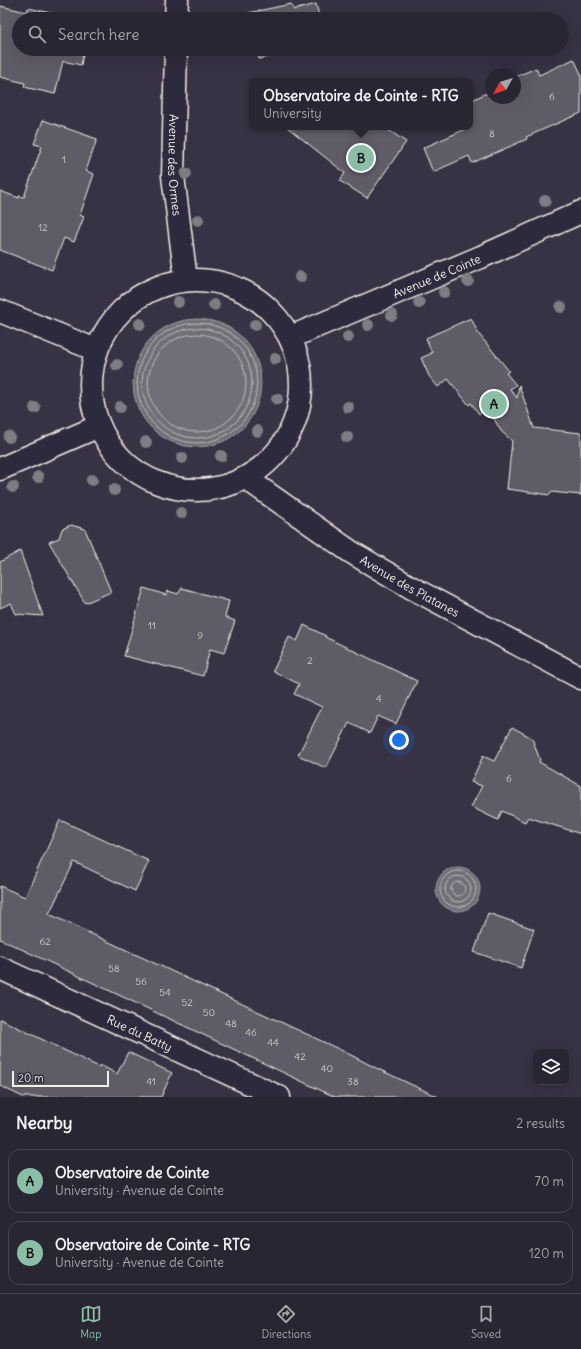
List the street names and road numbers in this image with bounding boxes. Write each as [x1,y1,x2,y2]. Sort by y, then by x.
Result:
street label: Avenue des Ormes [165,114,185,216]
street label: Avenue de Cointe [390,251,483,301]
street label: Avenue des Platanes [358,552,462,619]
street label: Rue du Batty [105,1011,175,1054]

